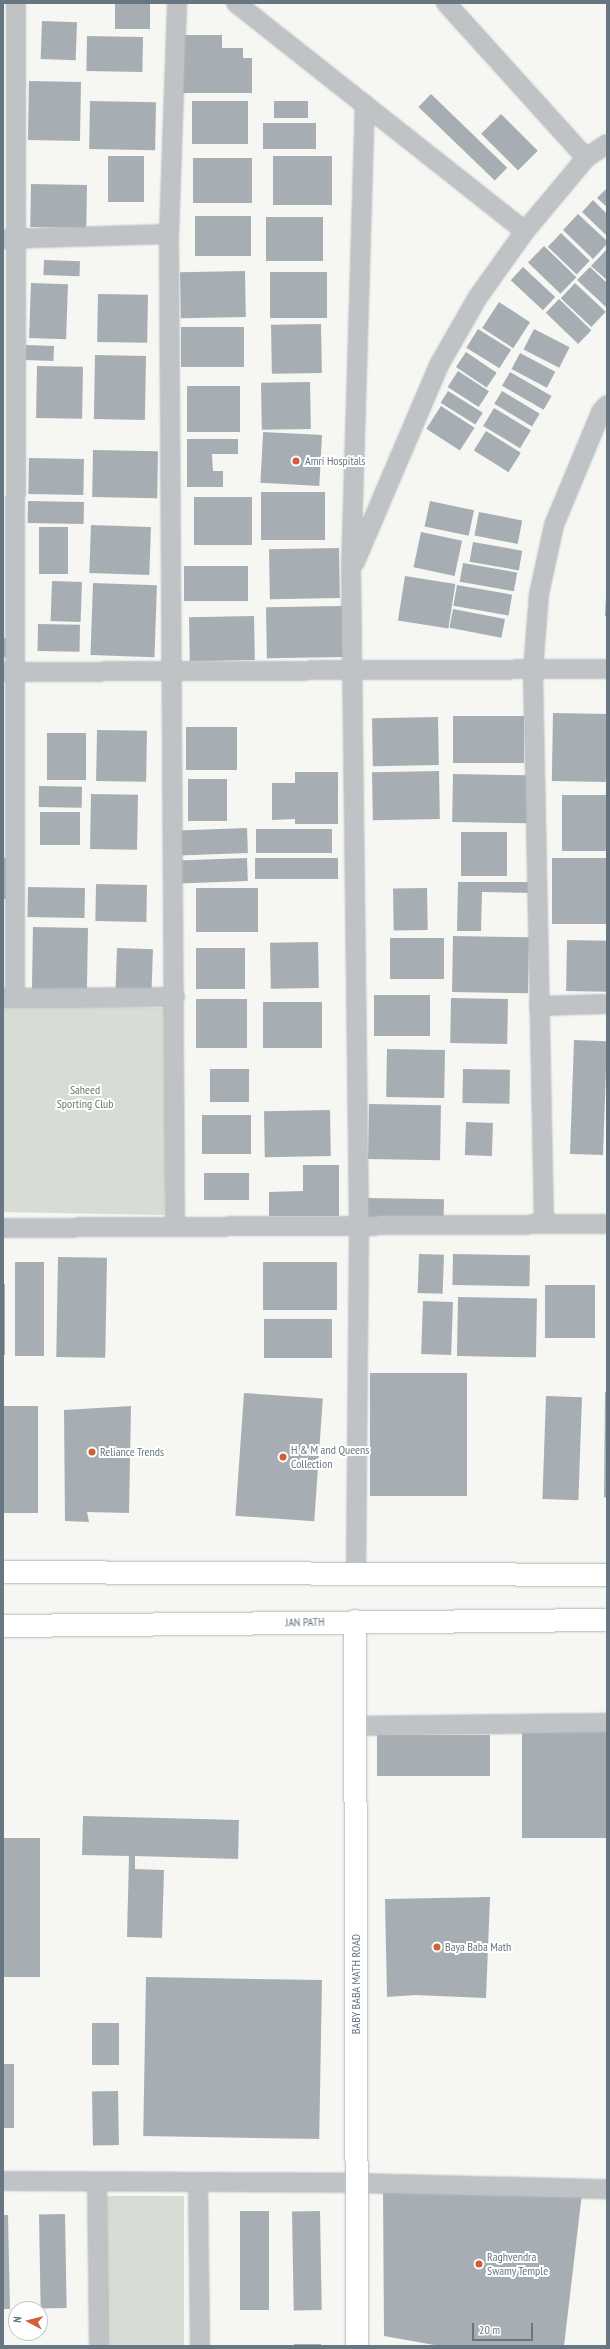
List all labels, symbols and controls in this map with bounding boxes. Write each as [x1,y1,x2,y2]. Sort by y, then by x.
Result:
place label: Amri Hospitals [305,454,365,468]
marker: Amri Hospitals [290,455,302,467]
park label: Saheed Sporting Club [57,1083,113,1111]
place label: H & M and Queens Collection [291,1443,369,1471]
place label: Reliance Trends [100,1445,164,1459]
marker: Reliance Trends [87,1447,97,1457]
marker: H & M and Queens Collection [278,1452,288,1462]
street label: JAN PATH [285,1614,325,1630]
street label: BABY BABA MATH ROAD [349,1934,363,2034]
place label: Baya Baba Math [445,1940,511,1954]
marker: Baya Baba Math [432,1942,442,1952]
place label: Raghvendra Swamy Temple [487,2250,549,2278]
marker: Raghvendra Swamy Temple [474,2259,484,2269]
north arrow [8,2301,48,2341]
scale bar [474,2315,535,2341]
text: N [10,2316,24,2323]
text: 20 m [479,2322,500,2337]

